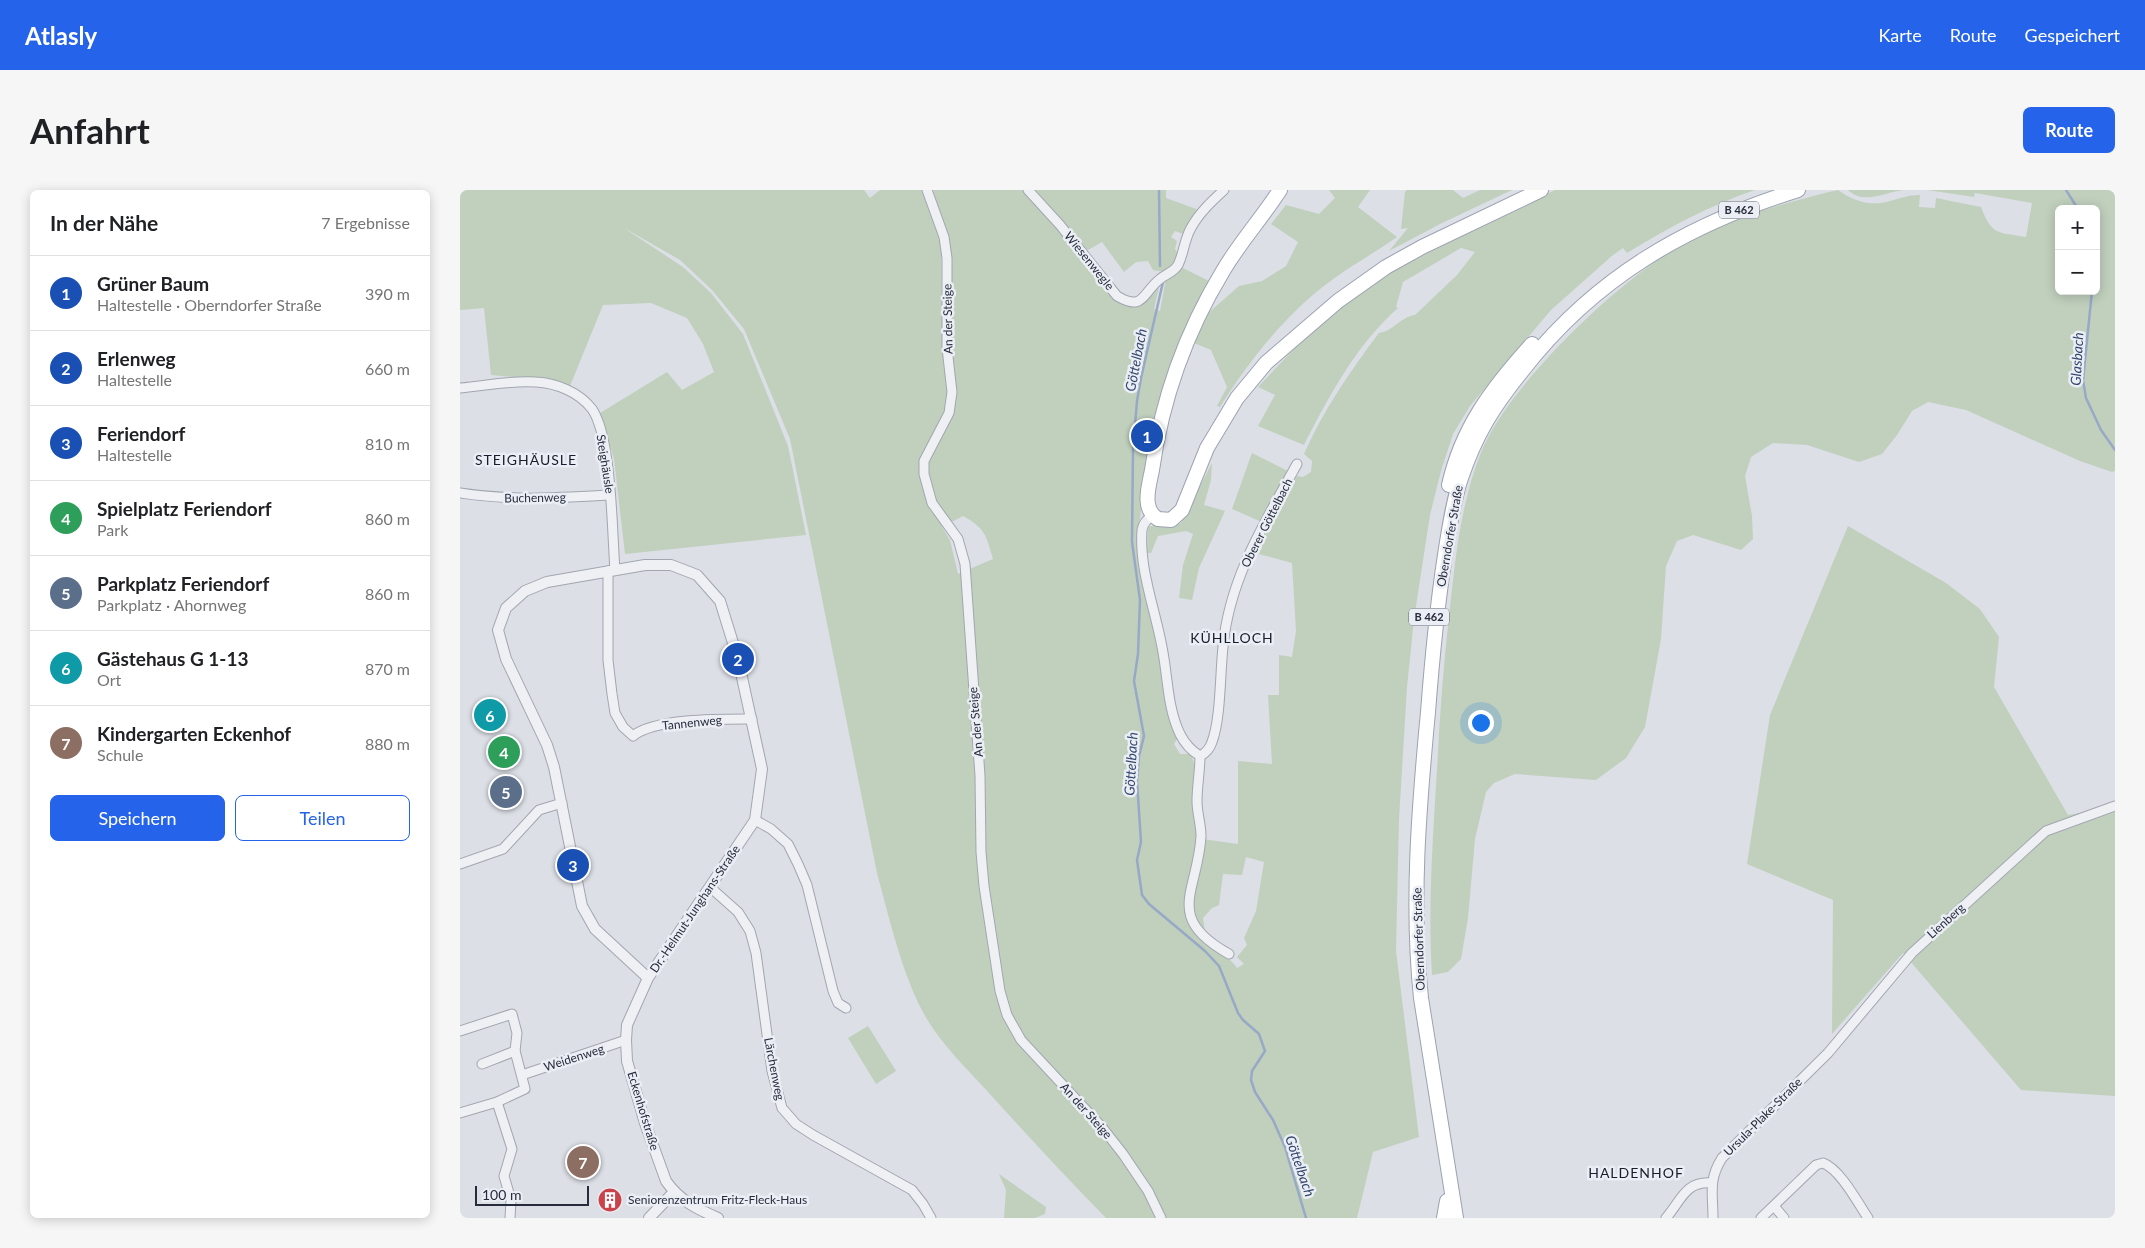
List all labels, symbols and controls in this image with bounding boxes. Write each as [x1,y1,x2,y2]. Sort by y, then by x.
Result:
text: Atlasly [25,21,97,50]
text: Karte [1878,24,1922,46]
text: Route [1950,24,1997,46]
text: Gespeichert [2025,24,2120,46]
button: Route [2023,107,2115,153]
text: Anfahrt [30,109,150,151]
road number: B 462 [1719,202,1759,218]
map controls [2055,205,2100,295]
button: + [2055,205,2100,250]
text: In der Nähe [50,210,158,235]
text: 7 Ergebnisse [321,213,410,232]
street label: Wiesenwegle [1061,228,1118,293]
button: − [2055,250,2100,295]
text: Grüner Baum [97,272,209,295]
text: 1 [61,284,71,303]
text: 390 m [365,284,410,303]
street label: An der Steige [939,284,956,354]
text: Haltestelle · Oberndorfer Straße [97,295,322,314]
water label: Göttelbach [1121,327,1150,393]
water label: Glasbach [2067,332,2086,386]
text: Erlenweg [97,347,176,370]
text: 2 [61,359,71,378]
text: 660 m [365,359,410,378]
text: Haltestelle [97,370,172,389]
pin: 1 [1131,417,1163,455]
text: Feriendorf [97,422,185,445]
street label: Steighäusle [593,433,618,495]
text: 3 [61,434,71,453]
text: 810 m [365,434,410,453]
text: Haltestelle [97,445,172,464]
district label: STEIGHÄUSLE [475,451,577,468]
street label: Oberer Göttelbach [1238,476,1295,570]
street label: Oberndorfer Straße [1433,484,1466,588]
street label: Buchenweg [504,489,566,506]
text: Spielplatz Feriendorf [97,497,272,520]
text: 4 [61,509,71,528]
text: 860 m [365,509,410,528]
text: Park [97,520,128,539]
text: Parkplatz Feriendorf [97,572,269,595]
text: 5 [61,584,71,603]
text: 860 m [365,584,410,603]
text: Parkplatz · Ahornweg [97,595,246,614]
road number: B 462 [1409,608,1449,626]
district label: KÜHLLOCH [1190,629,1274,646]
pin: 2 [722,640,754,678]
text: Gästehaus G 1-13 [97,647,249,670]
text: 6 [61,659,71,678]
text: 870 m [365,659,410,678]
text: Ort [97,670,121,689]
street label: An der Steige [965,686,986,758]
pin: 6 [474,696,506,734]
your location [1468,710,1494,736]
street label: Tannenweg [661,712,723,733]
text: Kindergarten Eckenhof [97,722,291,745]
water label: Göttelbach [1120,732,1141,796]
pin: 4 [488,733,520,771]
text: 7 [61,734,71,753]
text: 880 m [365,734,410,753]
text: Schule [97,745,143,764]
pin: 5 [490,773,522,811]
button: Speichern [50,795,225,841]
button: Teilen [235,795,410,841]
street label: Dr.-Helmut-Junghans-Straße [646,842,743,975]
pin: 3 [557,846,589,884]
street label: Oberndorfer Straße [1409,887,1428,991]
street label: Lienberg [1924,900,1968,941]
street label: Lärchenweg [761,1036,788,1102]
street label: Weidenweg [542,1041,606,1074]
street label: Eckenhofstraße [624,1070,663,1152]
street label: Ursula-Plake-Straße [1720,1074,1805,1159]
street label: An der Steige [1057,1080,1115,1142]
water label: Göttelbach [1282,1133,1319,1199]
pin: 7 [567,1143,599,1181]
district label: HALDENHOF [1588,1164,1684,1181]
scale bar [475,1183,589,1206]
text: 100 m [482,1186,521,1203]
building icon: Seniorenzentrum Fritz-Fleck-Haus [597,1187,623,1213]
place label: Seniorenzentrum Fritz-Fleck-Haus [628,1192,807,1207]

